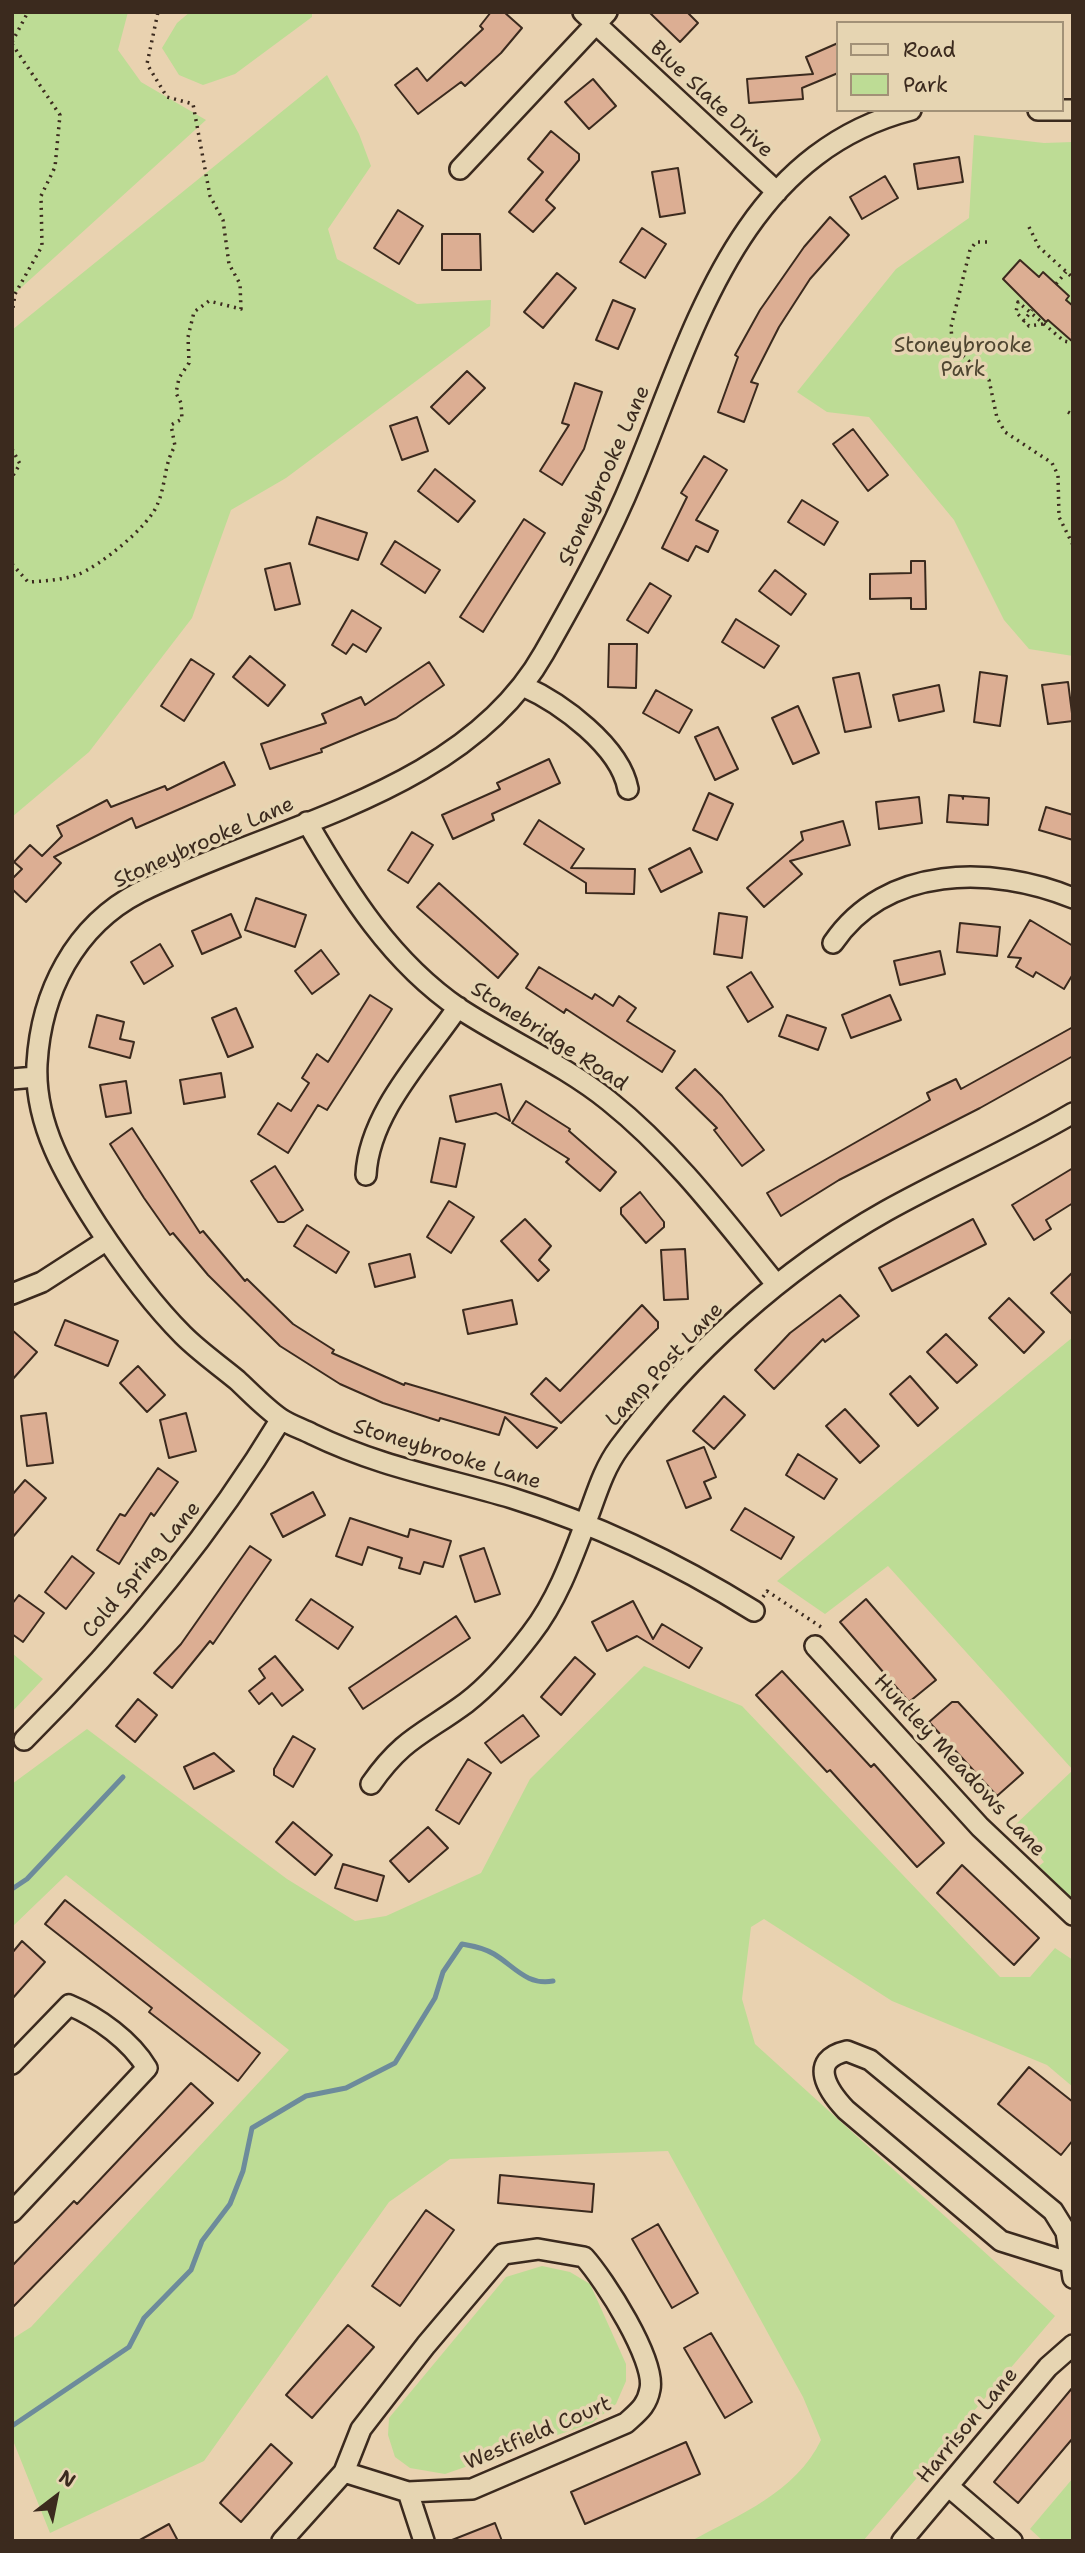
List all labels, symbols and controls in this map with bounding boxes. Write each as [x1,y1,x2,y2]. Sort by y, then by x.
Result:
legend [836,21,1064,112]
street label: Blue Slate Drive [644,36,778,164]
text: Road [903,36,956,64]
text: Park [903,71,948,99]
park label: Stoneybrooke Park [894,334,1032,384]
street label: Stoneybrooke Lane [554,382,656,570]
street label: Stoneybrooke Lane [110,792,298,894]
street label: Stonebridge Road [466,977,632,1097]
street label: Lamp Post Lane [601,1298,729,1432]
street label: Stoneybrooke Lane [350,1414,544,1496]
street label: Cold Spring Lane [77,1496,207,1644]
street label: Huntley Meadows Lane [868,1669,1050,1863]
street label: Harrison Lane [912,2363,1024,2489]
street label: Westfield Court [461,2392,615,2476]
north arrow [21,2462,91,2532]
text: N [54,2464,80,2493]

